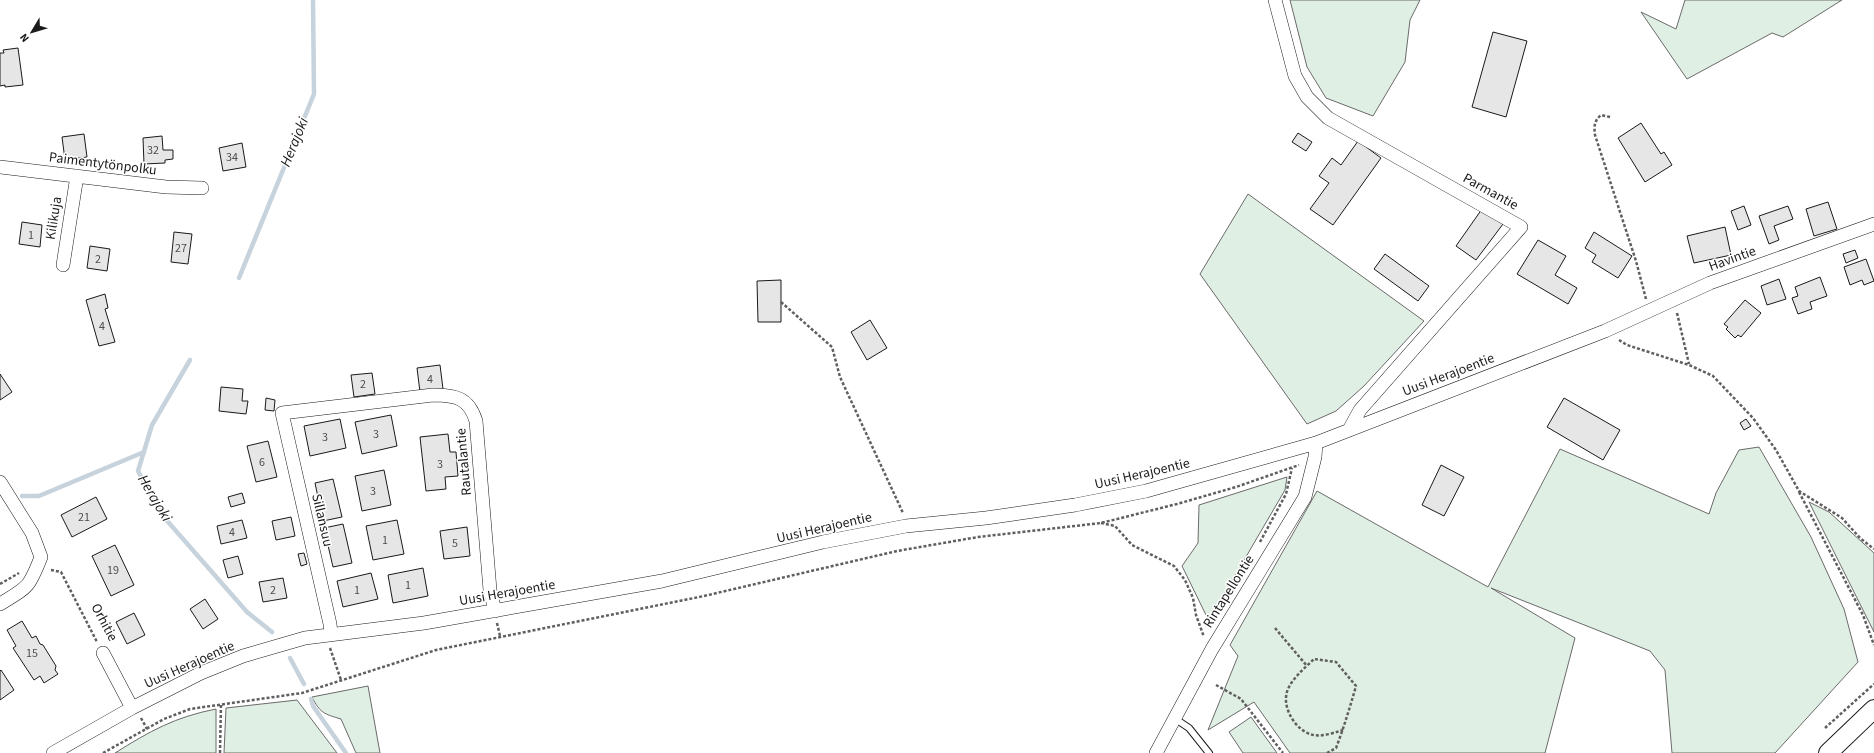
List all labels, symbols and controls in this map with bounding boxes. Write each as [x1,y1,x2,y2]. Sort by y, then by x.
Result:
north arrow [12,12,52,52]
text: N [16,30,33,45]
water label: Herajoki [275,114,314,170]
house number: 32 [147,142,159,159]
street label: Paimentytönpolku [48,147,158,181]
house number: 34 [226,149,238,166]
street label: Parmantie [1459,168,1522,215]
street label: Kilikuja [41,195,67,241]
house number: 1 [28,227,34,244]
house number: 27 [175,240,187,257]
street label: Havintie [1706,241,1759,277]
house number: 2 [95,251,101,268]
house number: 4 [99,318,105,335]
street label: Uusi Herajoentie [1399,348,1497,402]
house number: 4 [427,371,433,388]
house number: 2 [360,376,366,393]
house number: 3 [373,426,379,443]
street label: Rautalantie [451,427,477,496]
house number: 3 [322,429,328,446]
street label: Uusi Herajoentie [1093,453,1192,495]
house number: 6 [259,454,265,471]
house number: 3 [437,456,443,473]
water label: Herajoki [132,471,177,526]
house number: 3 [370,483,376,500]
street label: Sillansuu [306,492,338,549]
street label: Uusi Herajoentie [775,507,874,549]
house number: 21 [78,509,90,526]
house number: 4 [229,524,235,541]
house number: 1 [382,532,388,549]
house number: 5 [452,535,458,552]
street label: Rintapellontie [1198,551,1259,632]
house number: 19 [107,562,119,579]
street label: Uusi Herajoentie [458,575,557,611]
house number: 1 [405,577,411,594]
house number: 2 [270,582,276,599]
house number: 1 [354,582,360,599]
street label: Orhitie [86,600,122,645]
street label: Uusi Herajoentie [141,636,238,694]
house number: 15 [26,645,38,662]

